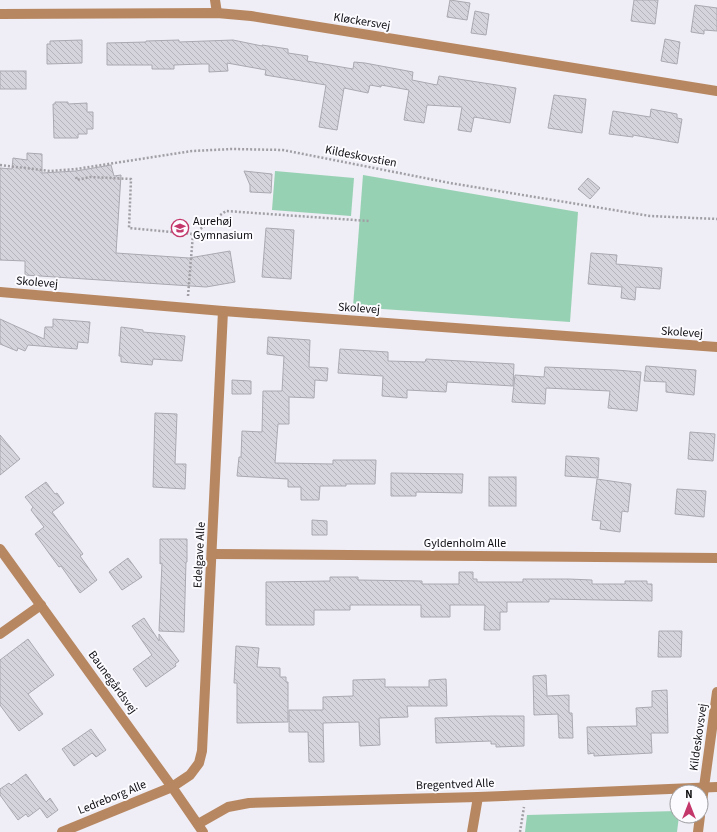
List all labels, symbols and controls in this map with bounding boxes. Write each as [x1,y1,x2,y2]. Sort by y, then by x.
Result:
street label: Kløckersvej [332,9,392,34]
street label: Kildeskovstien [324,141,398,172]
place label: Aurehøj Gymnasium [193,213,253,244]
school or university icon: Aurehøj Gymnasium [170,218,190,238]
street label: Skolevej [15,272,59,293]
street label: Skolevej [337,299,381,318]
street label: Skolevej [660,323,704,342]
street label: Edelgave Alle [189,521,210,589]
street label: Gyldenholm Alle [424,535,506,552]
street label: Baunegårdsvej [84,647,141,717]
street label: Kildeskovsvej [685,702,712,772]
street label: Bregentved Alle [415,775,495,794]
street label: Ledreborg Alle [75,776,149,819]
north arrow [669,784,709,824]
text: N [685,787,693,802]

